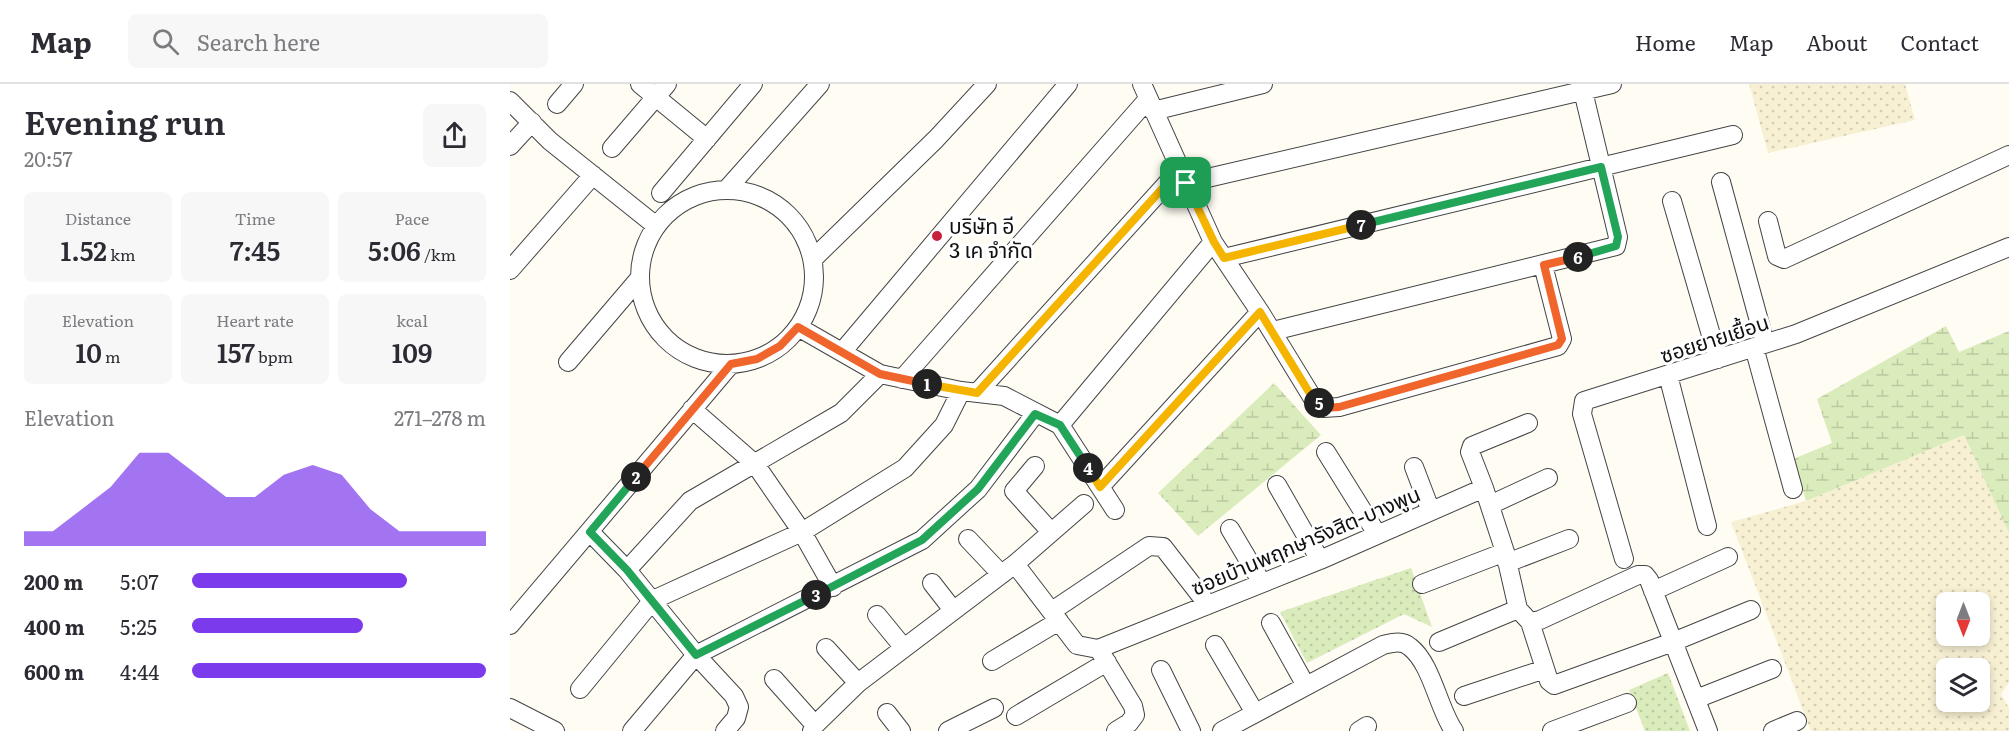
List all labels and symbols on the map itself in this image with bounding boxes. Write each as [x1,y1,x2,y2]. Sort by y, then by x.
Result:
pin [1160,157,1211,208]
place label: บริษัท อี 3 เค จำกัด [949,209,1033,264]
pin: 7 [1346,210,1376,240]
marker: บริษัท อี 3 เค จำกัด [930,229,944,243]
pin: 6 [1563,242,1593,272]
street label: ซอยยายเยื้อน [1656,305,1772,369]
pin: 1 [912,369,942,399]
pin: 5 [1304,388,1334,418]
pin: 4 [1073,453,1103,483]
pin: 2 [621,462,651,492]
street label: ซอยบ้านพฤกษารังสิต-บางพูน [1186,477,1424,601]
pin: 3 [801,580,831,610]
north arrow [1936,592,1990,646]

